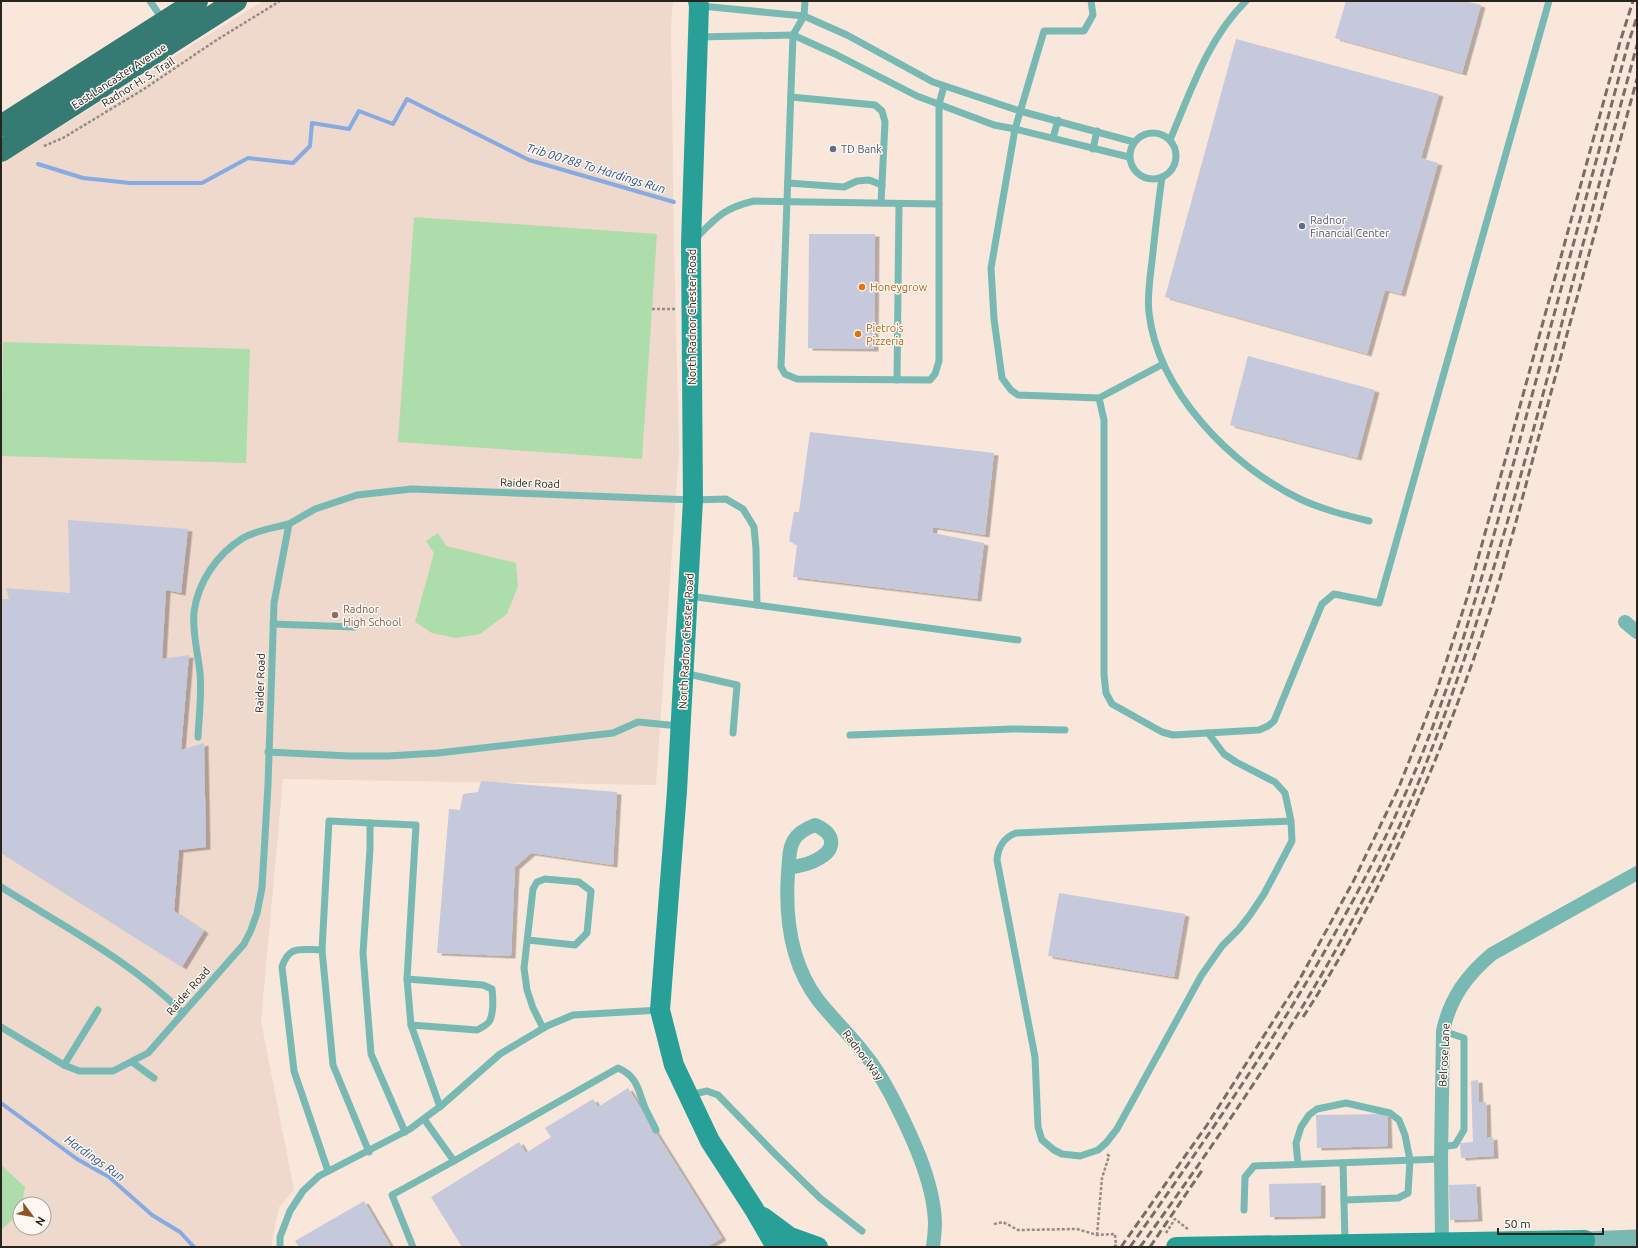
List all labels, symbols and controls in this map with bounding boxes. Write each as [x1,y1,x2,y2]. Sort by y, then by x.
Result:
street label: East Lancaster Avenue [69,41,169,111]
street label: Radnor H. S. Trail [99,55,177,109]
water label: Trib 00788 To Hardings Run [525,141,667,195]
place label: TD Bank [841,143,882,155]
marker: TD Bank [828,144,838,154]
place label: Radnor Financial Center [1310,214,1390,239]
marker: Radnor Financial Center [1297,221,1307,231]
street label: North Radnor Chester Road [686,249,698,385]
place label: Honeygrow [870,281,928,293]
marker: Honeygrow [857,282,867,292]
place label: Pietro's Pizzeria [866,322,904,347]
marker: Pietro's Pizzeria [853,329,863,339]
street label: Raider Road [500,476,560,490]
street label: North Radnor Chester Road [676,573,696,709]
place label: Radnor High School [343,603,401,628]
marker: Radnor High School [330,610,340,620]
street label: Raider Road [253,653,267,713]
street label: Raider Road [164,965,212,1017]
street label: Belrose Lane [1436,1023,1452,1087]
street label: Radnor Way [840,1028,886,1083]
water label: Hardings Run [62,1133,128,1183]
north arrow [12,1196,52,1236]
scale bar [1498,1210,1603,1236]
text: N [33,1215,48,1228]
text: 50 m [1504,1217,1531,1230]

